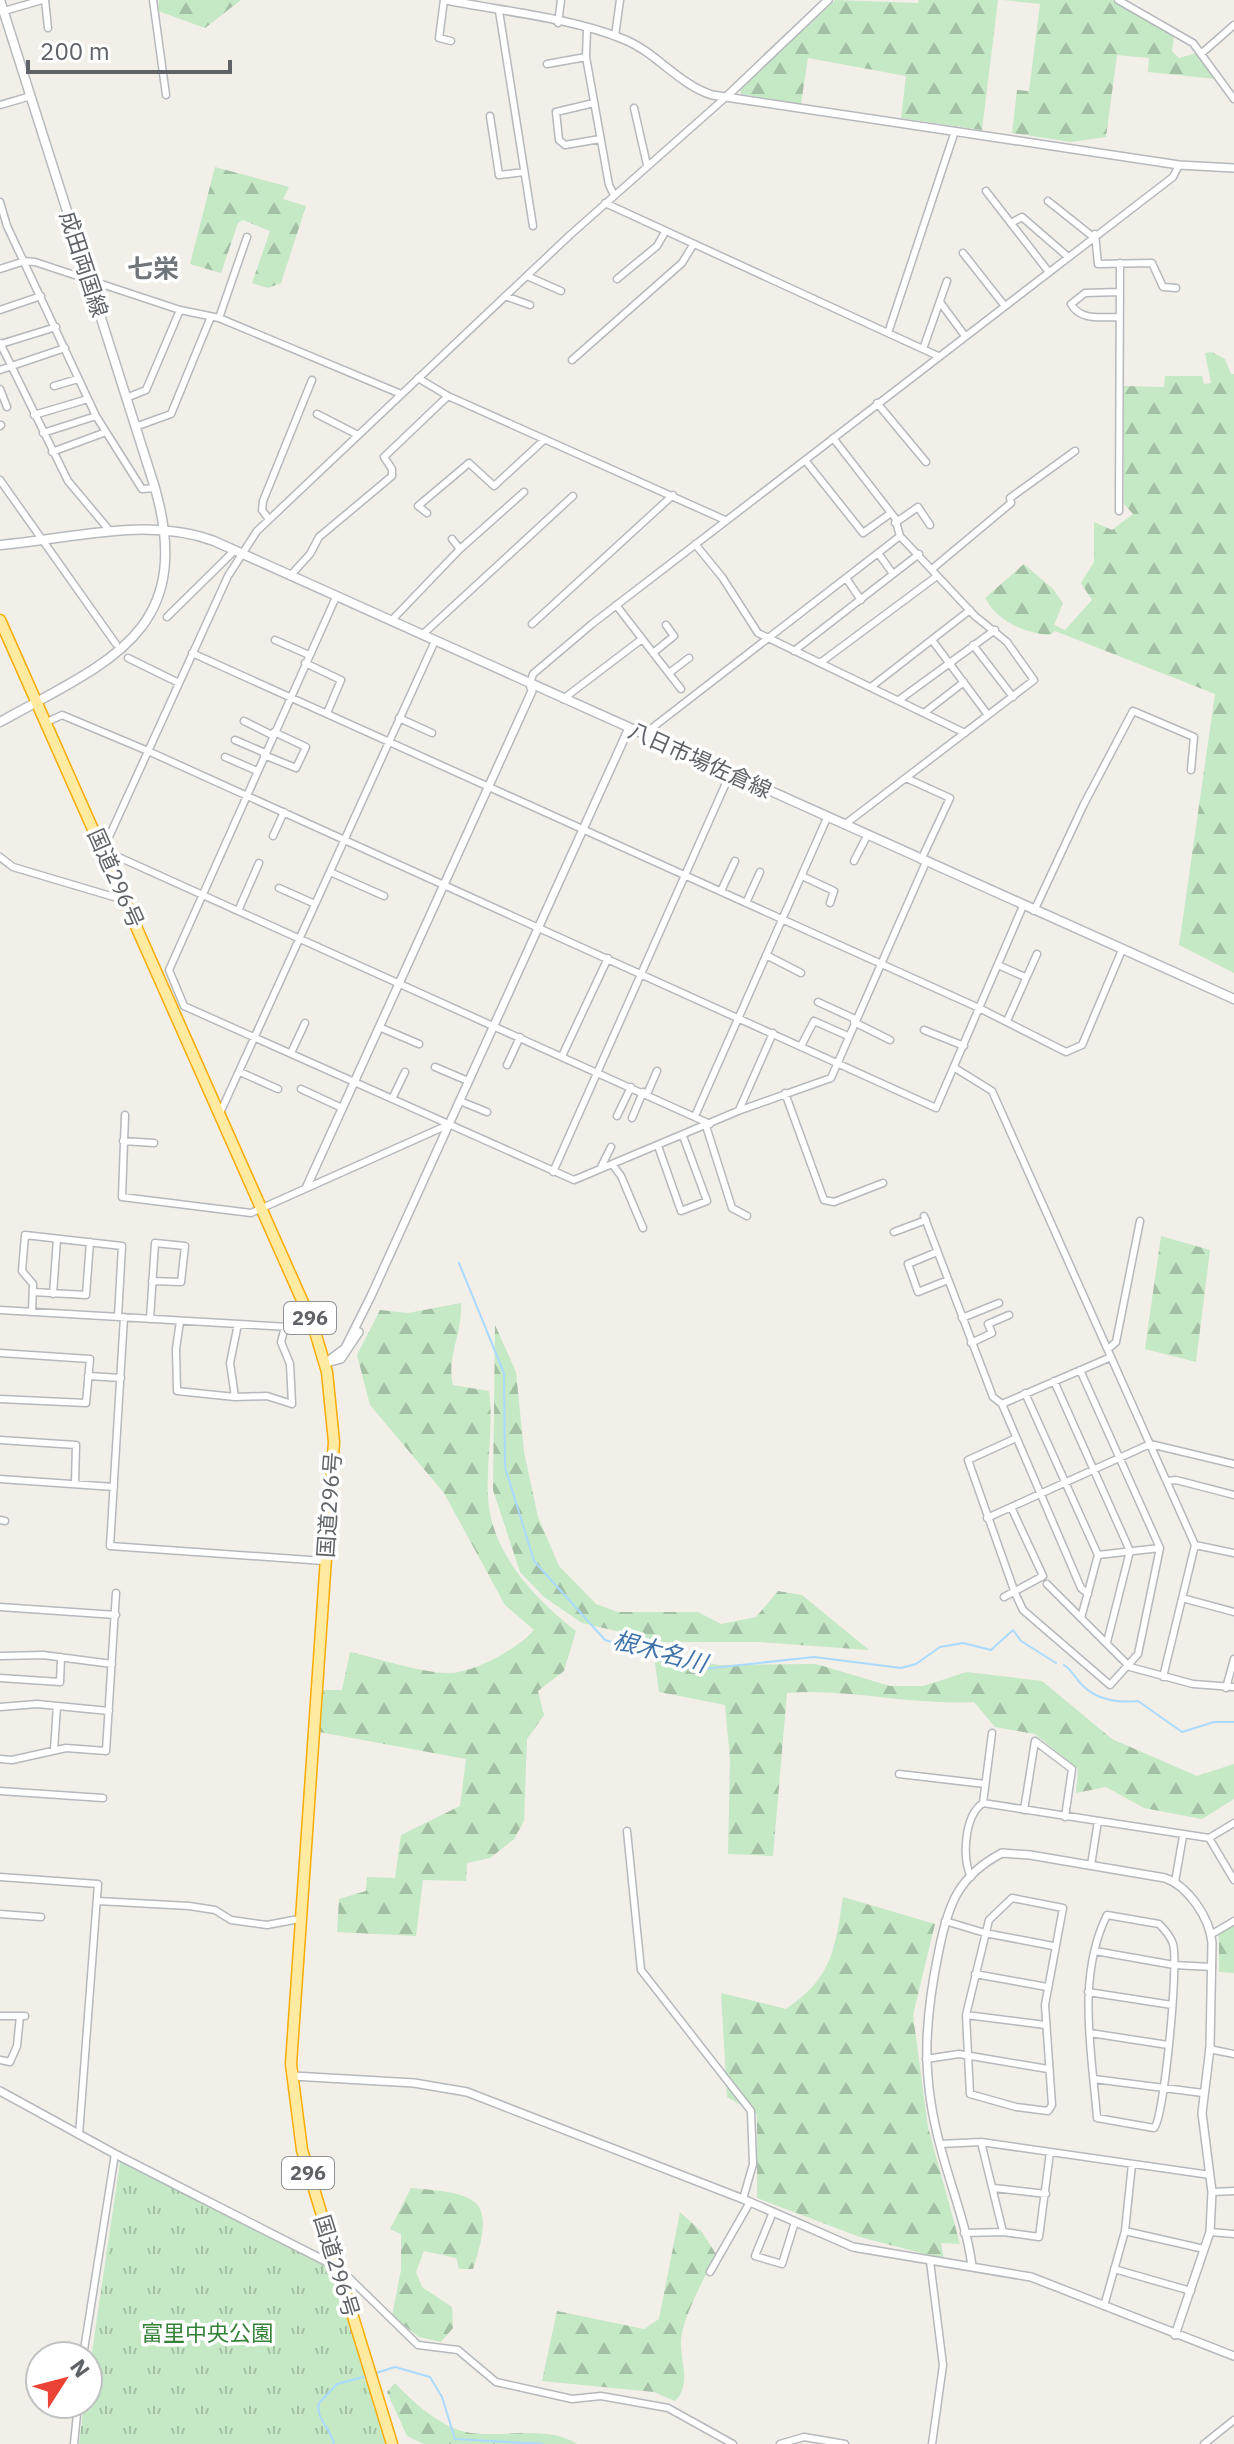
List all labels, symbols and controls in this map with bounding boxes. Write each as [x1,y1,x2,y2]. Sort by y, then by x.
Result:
scale bar [28,24,230,74]
text: 200 m [40,35,110,67]
street label: 成田両国線 [54,207,115,321]
district label: 七栄 [127,251,179,285]
street label: 八日市場佐倉線 [624,715,776,804]
street label: 国道296号 [82,824,151,932]
road number: 296 [284,1302,336,1334]
street label: 国道296号 [310,1451,347,1559]
water label: 根木名川 [610,1623,714,1680]
road number: 296 [282,2157,334,2189]
street label: 国道296号 [308,2211,367,2321]
park label: 富里中央公園 [141,2318,273,2347]
north arrow [24,2340,104,2420]
text: N [64,2353,97,2383]

